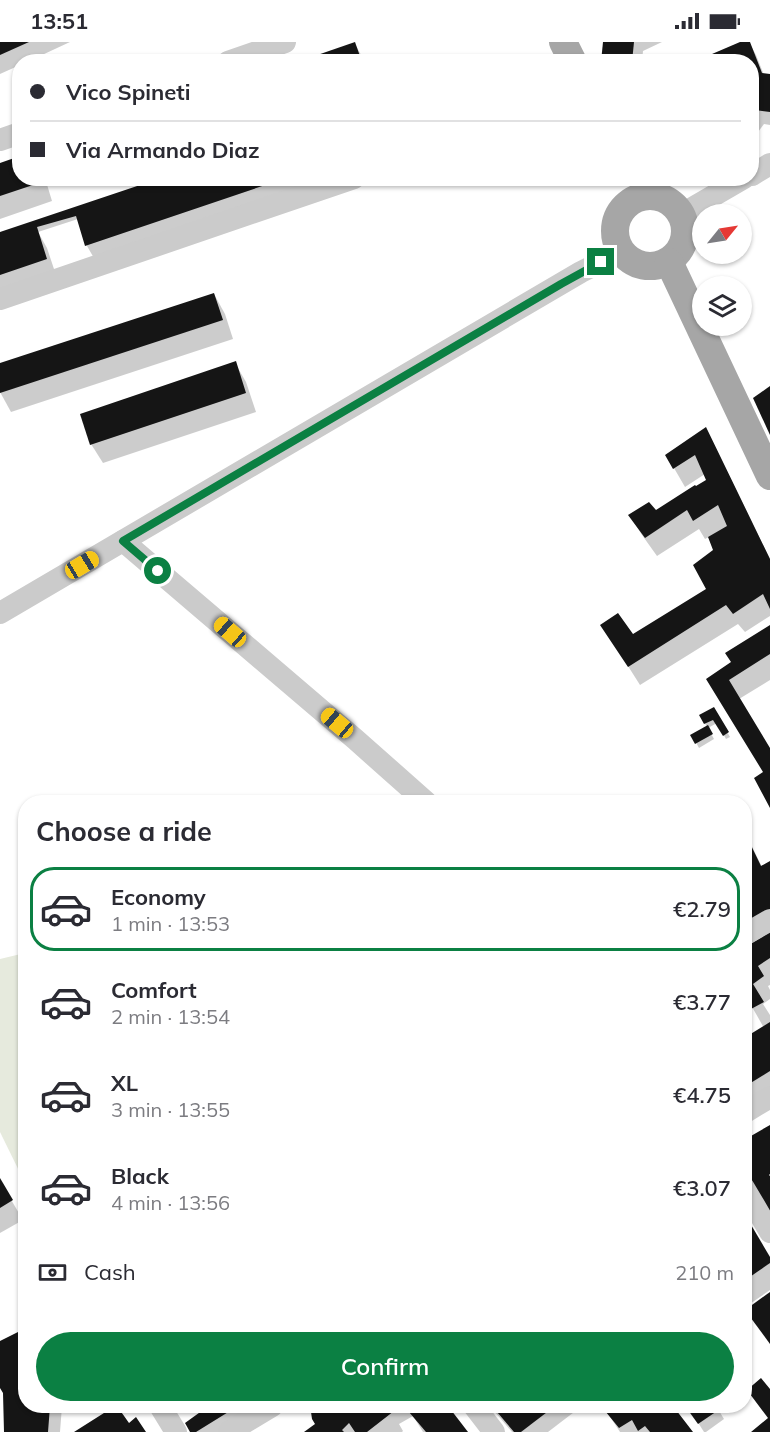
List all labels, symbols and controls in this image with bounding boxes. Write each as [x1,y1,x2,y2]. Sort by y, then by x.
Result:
text: 13:51 [30,7,88,35]
text: Vico Spineti [66,78,190,106]
text: Via Armando Diaz [66,136,260,164]
north arrow [692,204,752,264]
map controls [692,204,752,336]
route end [587,248,614,275]
button: layers [692,276,752,336]
car [62,548,102,582]
route start [144,557,171,584]
car [211,613,249,651]
car [317,705,357,741]
text: Choose a ride [36,814,212,848]
icon: car [39,882,93,936]
text: Economy [111,883,206,911]
text: €2.79 [673,895,731,923]
text: 1 min · 13:53 [111,911,230,936]
icon: car [39,975,93,1029]
text: Comfort [111,976,197,1004]
text: €3.77 [673,988,731,1016]
text: 2 min · 13:54 [111,1004,230,1029]
icon: car [39,1068,93,1122]
text: XL [111,1069,138,1097]
text: €4.75 [673,1081,731,1109]
text: 3 min · 13:55 [111,1097,230,1122]
icon: car [39,1161,93,1215]
text: Black [111,1162,169,1190]
text: €3.07 [673,1174,731,1202]
text: 4 min · 13:56 [111,1190,230,1215]
icon: cash [36,1256,69,1289]
text: Cash [84,1258,136,1286]
text: 210 m [675,1260,734,1285]
button: Confirm [36,1332,734,1401]

